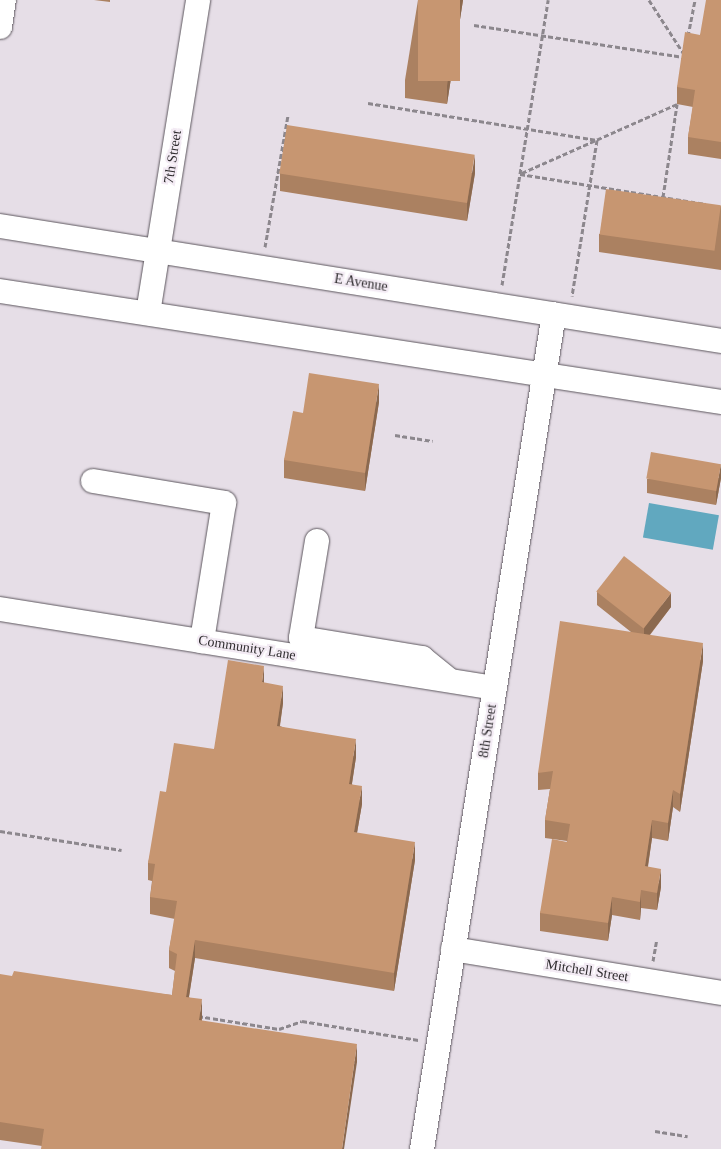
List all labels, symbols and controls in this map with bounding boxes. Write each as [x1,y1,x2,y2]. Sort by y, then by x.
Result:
street label: 7th Street [160,129,186,185]
street label: E Avenue [333,270,389,296]
street label: Community Lane [197,632,297,664]
street label: 8th Street [475,703,501,759]
street label: Mitchell Street [544,956,630,986]

